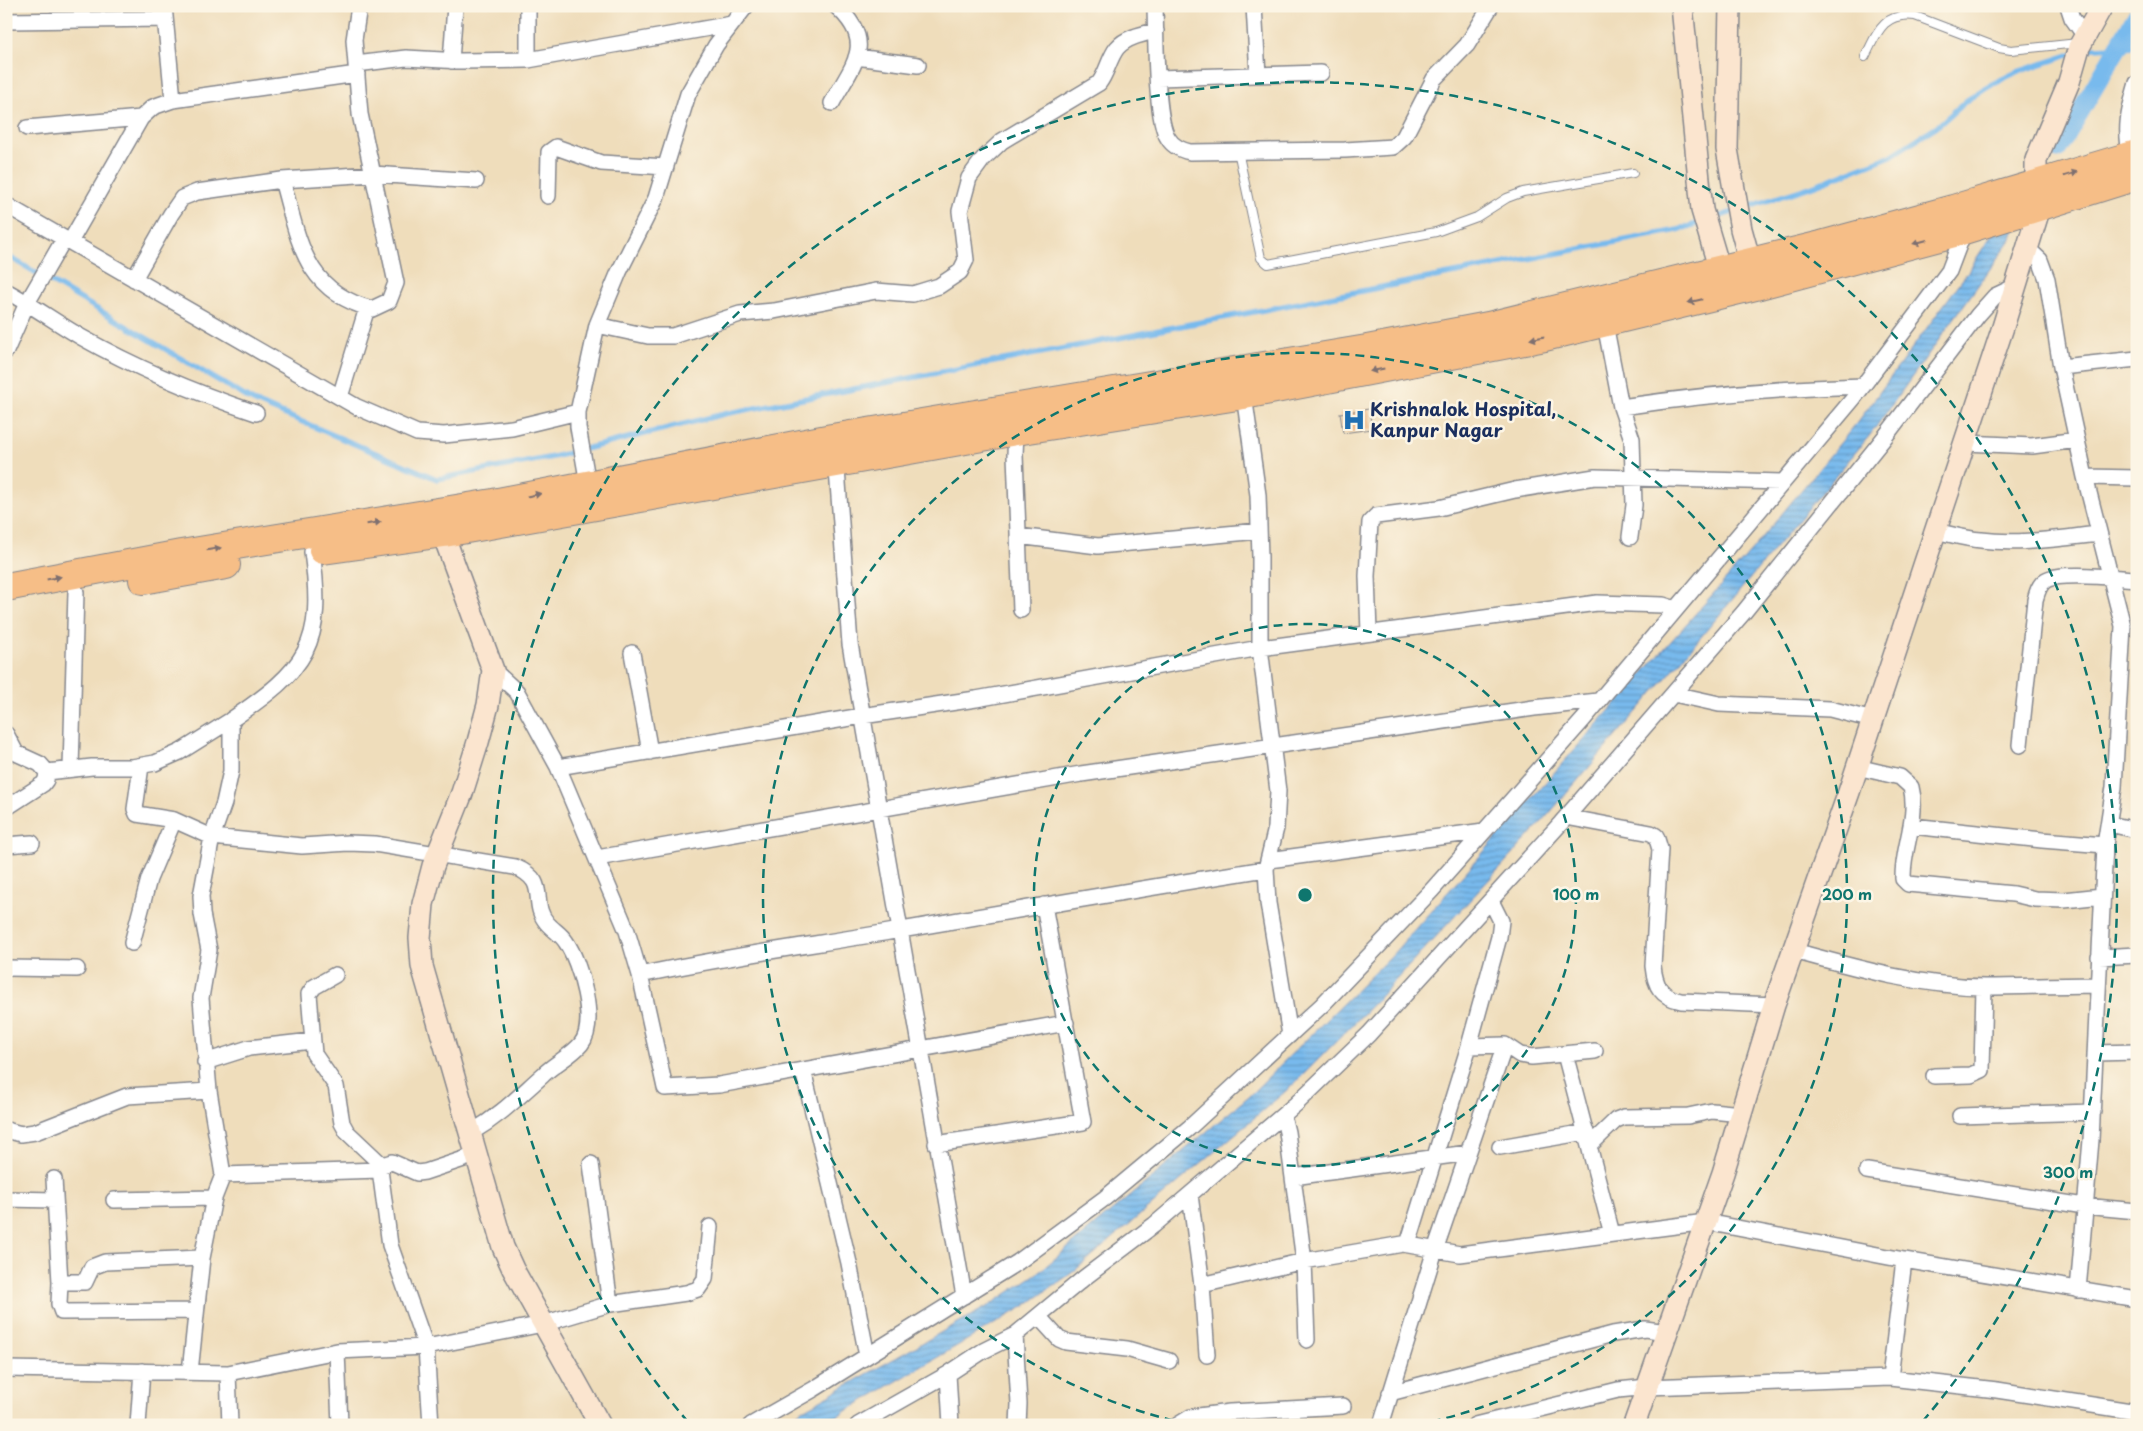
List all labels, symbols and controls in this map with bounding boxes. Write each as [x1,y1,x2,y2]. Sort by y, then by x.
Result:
one-way arrow [2064,170,2079,178]
one-way arrow [1912,238,1927,246]
one-way arrow [1687,298,1702,306]
one-way arrow [1528,335,1544,343]
one-way arrow [1369,367,1385,375]
place label: Krishnalok Hospital, Kanpur Nagar [1370,395,1556,443]
hospital icon: Krishnalok Hospital, Kanpur Nagar [1341,407,1367,433]
one-way arrow [527,491,542,499]
one-way arrow [367,519,383,527]
one-way arrow [206,544,222,552]
one-way arrow [47,574,62,582]
text: 100 m [1553,882,1599,905]
text: 200 m [1822,882,1872,905]
centre of rings [1296,886,1314,904]
text: 300 m [2043,1160,2093,1183]

